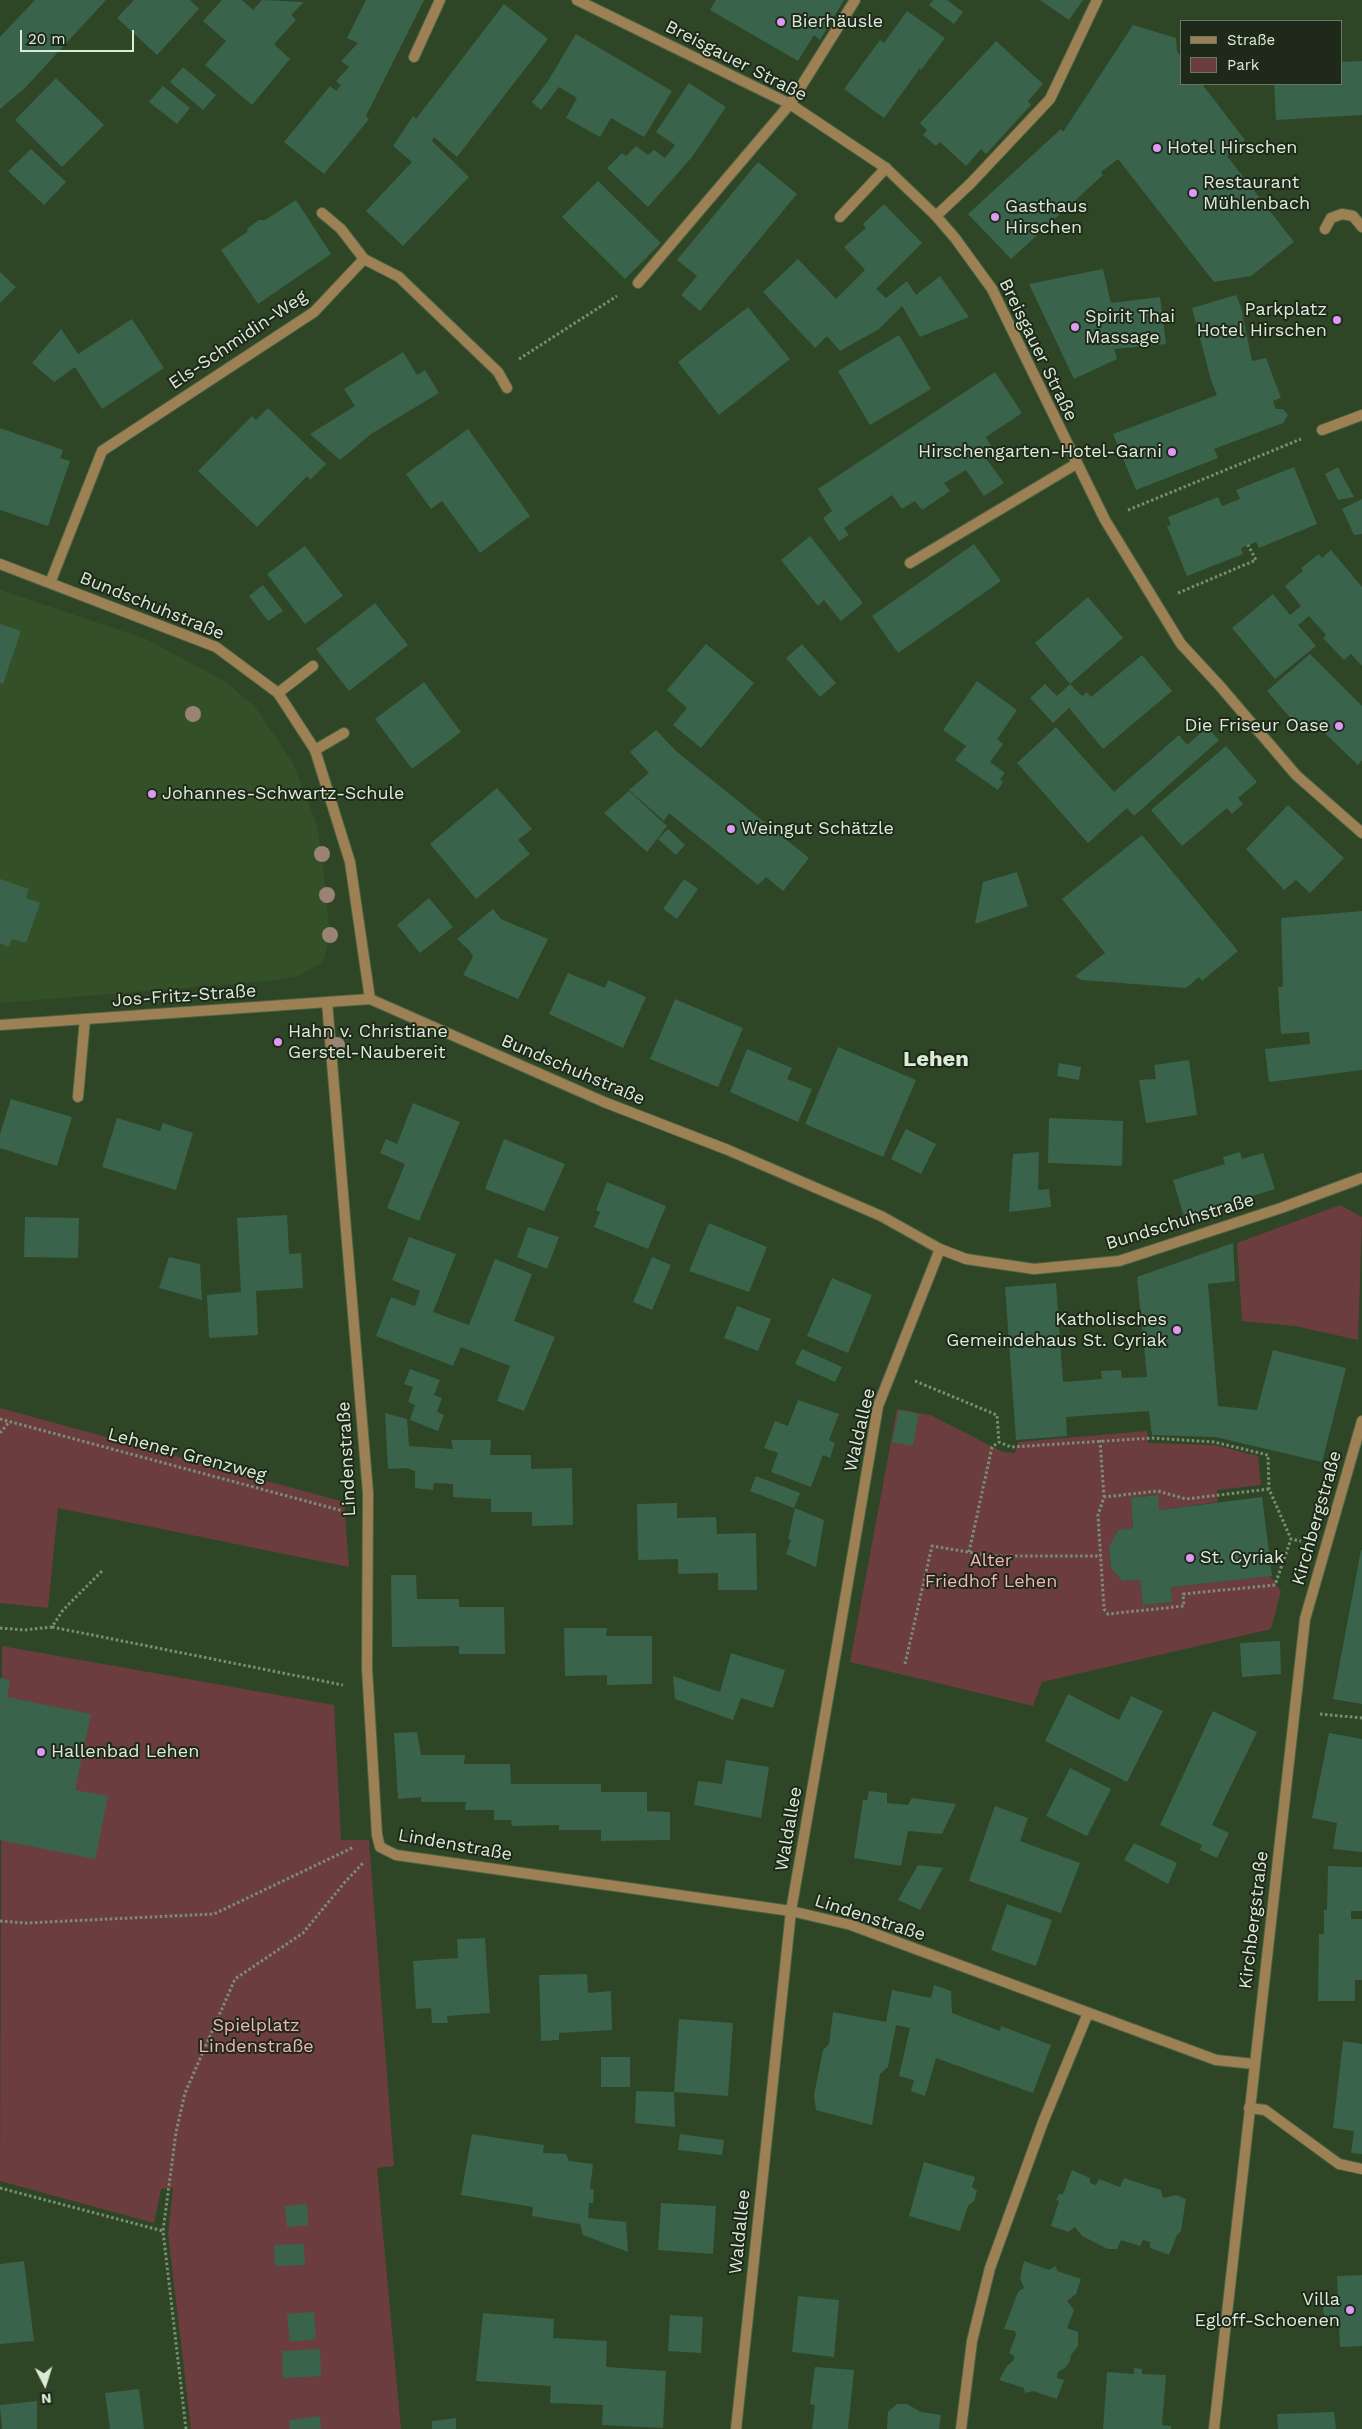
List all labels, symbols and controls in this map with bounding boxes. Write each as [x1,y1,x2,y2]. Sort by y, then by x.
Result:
place label: Bierhäusle [791,11,883,33]
street label: Breisgauer Straße [662,16,810,106]
marker: Bierhäusle [775,16,787,28]
scale bar [22,20,136,52]
legend [1180,20,1342,85]
text: 20 m [28,30,66,48]
text: Straße [1227,31,1275,49]
text: Park [1227,56,1259,74]
place label: Hotel Hirschen [1167,137,1297,159]
marker: Hotel Hirschen [1151,142,1163,154]
place label: Restaurant Mühlenbach [1203,172,1310,214]
marker: Restaurant Mühlenbach [1187,187,1199,199]
place label: Gasthaus Hirschen [1005,196,1087,238]
marker: Gasthaus Hirschen [989,211,1001,223]
street label: Breisgauer Straße [994,275,1082,425]
street label: Els-Schmidin-Weg [165,286,311,394]
place label: Parkplatz Hotel Hirschen [1197,299,1327,342]
place label: Spirit Thai Massage [1085,306,1175,348]
marker: Parkplatz Hotel Hirschen [1331,314,1343,326]
marker: Spirit Thai Massage [1069,321,1081,333]
place label: Hirschengarten-Hotel-Garni [918,441,1162,463]
marker: Hirschengarten-Hotel-Garni [1166,446,1178,458]
street label: Bundschuhstraße [77,567,227,645]
place label: Die Friseur Oase [1184,715,1329,737]
marker: Die Friseur Oase [1333,720,1345,732]
place label: Johannes-Schwartz-Schule [162,783,404,805]
marker: Johannes-Schwartz-Schule [146,788,158,800]
place label: Weingut Schätzle [741,818,894,840]
marker: Weingut Schätzle [725,823,737,835]
street label: Jos-Fritz-Straße [111,980,257,1012]
place label: Hahn v. Christiane Gerstel-Naubereit [288,1021,448,1064]
street label: Bundschuhstraße [498,1030,648,1110]
marker: Hahn v. Christiane Gerstel-Naubereit [272,1036,284,1048]
district label: Lehen [903,1047,969,1073]
street label: Bundschuhstraße [1103,1189,1257,1255]
place label: Katholisches Gemeindehaus St. Cyriak [946,1309,1167,1352]
marker: Katholisches Gemeindehaus St. Cyriak [1171,1324,1183,1336]
street label: Waldallee [840,1386,880,1474]
street label: Lindenstraße [333,1401,361,1517]
street label: Lehener Grenzweg [105,1423,269,1487]
street label: Kirchbergstraße [1287,1448,1347,1588]
place label: St. Cyriak [1200,1547,1284,1569]
park label: Alter Friedhof Lehen [925,1550,1057,1592]
marker: St. Cyriak [1184,1552,1196,1564]
place label: Hallenbad Lehen [51,1741,199,1763]
marker: Hallenbad Lehen [35,1746,47,1758]
street label: Waldallee [771,1785,807,1873]
street label: Lindenstraße [396,1824,514,1866]
street label: Kirchbergstraße [1235,1850,1273,1990]
street label: Lindenstraße [812,1890,928,1946]
park label: Spielplatz Lindenstraße [198,2015,314,2058]
street label: Waldallee [725,2188,755,2276]
place label: Villa Egloff-Schoenen [1194,2289,1340,2332]
marker: Villa Egloff-Schoenen [1344,2304,1356,2316]
north arrow [20,2359,70,2409]
text: N [40,2391,52,2407]

